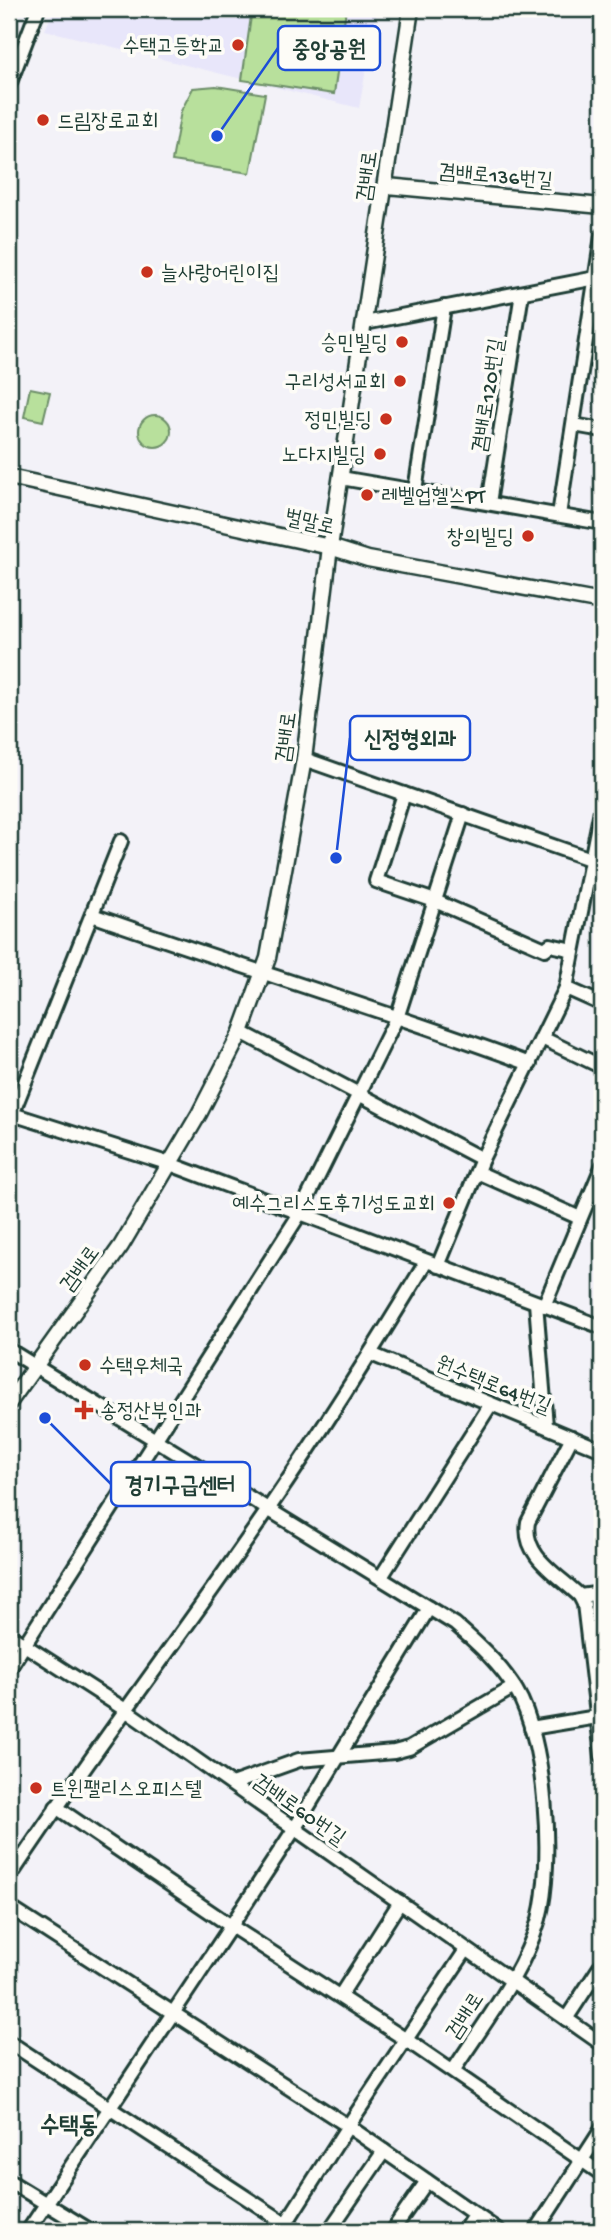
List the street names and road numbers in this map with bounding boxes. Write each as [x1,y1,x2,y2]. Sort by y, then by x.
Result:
street label: 검배로 [354,150,385,203]
street label: 겸배로136번길 [438,161,554,196]
street label: 겸배로120번길 [469,337,512,454]
street label: 벌말로 [282,507,337,542]
street label: 검배로 [273,711,304,764]
street label: 검배로 [57,1242,107,1298]
street label: 원수택로64번길 [431,1353,554,1422]
street label: 검배로60번길 [247,1771,349,1853]
street label: 검배로 [443,1989,491,2045]

